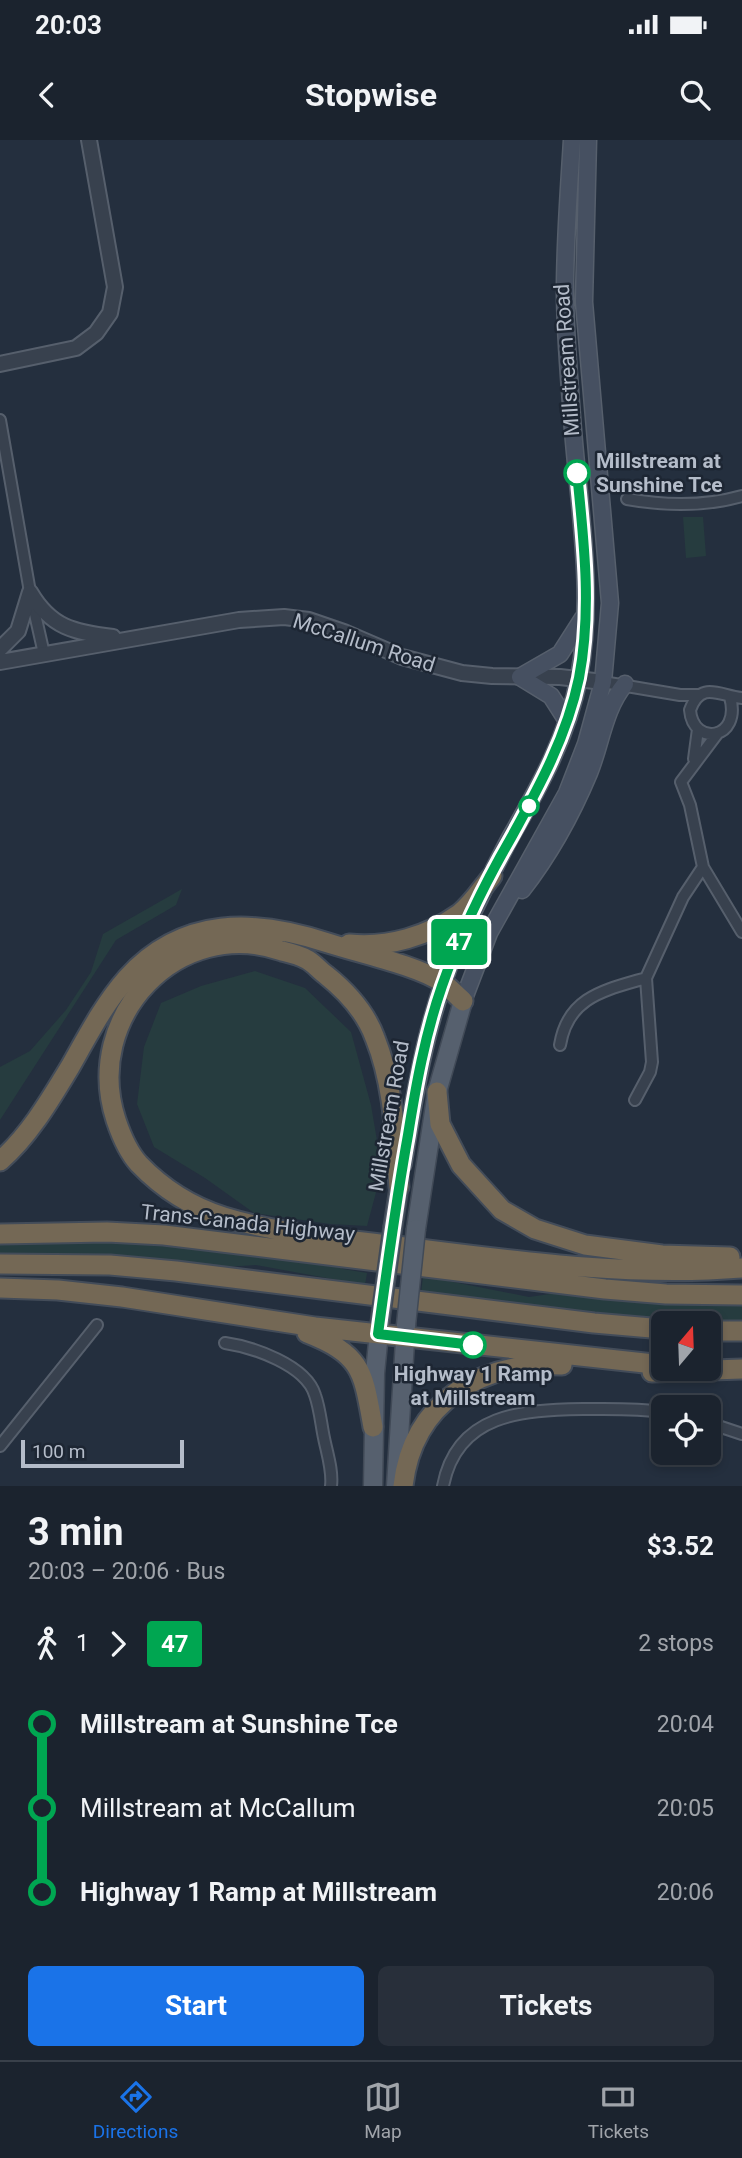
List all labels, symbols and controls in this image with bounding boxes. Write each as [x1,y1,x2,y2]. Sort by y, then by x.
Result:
text: 20:03 [35,10,102,40]
icon: back [28,76,66,114]
text: Stopwise [305,76,437,114]
icon: search [676,76,714,114]
street label: Millstream Road [550,283,584,437]
place label: Millstream at Sunshine Tce [596,449,723,497]
marker: Millstream at Sunshine Tce [564,460,590,486]
street label: McCallum Road [290,609,438,677]
unlabelled marker [519,796,539,816]
line badge: 47 [428,919,490,965]
text: 47 [445,928,473,956]
street label: Millstream Road [364,1039,414,1193]
street label: Trans-Canada Highway [140,1200,356,1246]
north arrow [651,1311,721,1381]
map controls [651,1311,721,1465]
marker: Highway 1 Ramp at Millstream [460,1332,486,1358]
place label: Highway 1 Ramp at Millstream [394,1362,552,1410]
button: locate [651,1395,721,1465]
scale bar [21,1437,184,1469]
text: 100 m [32,1440,85,1463]
text: 3 min [28,1510,124,1554]
text: $3.52 [647,1531,714,1561]
text: 20:03 – 20:06 · Bus [28,1558,225,1585]
icon: walk [28,1625,66,1663]
icon: forward [99,1625,137,1663]
text: 1 [76,1630,89,1657]
text: 47 [161,1630,188,1658]
text: 2 stops [638,1630,714,1657]
text: Millstream at Sunshine Tce [80,1709,398,1739]
text: 20:04 [657,1711,714,1738]
text: Millstream at McCallum [80,1793,356,1823]
text: 20:05 [657,1795,714,1822]
text: Highway 1 Ramp at Millstream [80,1877,437,1907]
text: 20:06 [657,1879,714,1906]
button: Start [28,1966,364,2046]
button: Tickets [378,1966,714,2046]
tab: Directions [93,2078,178,2143]
tab: Map [364,2078,402,2143]
tab: Tickets [588,2078,649,2143]

